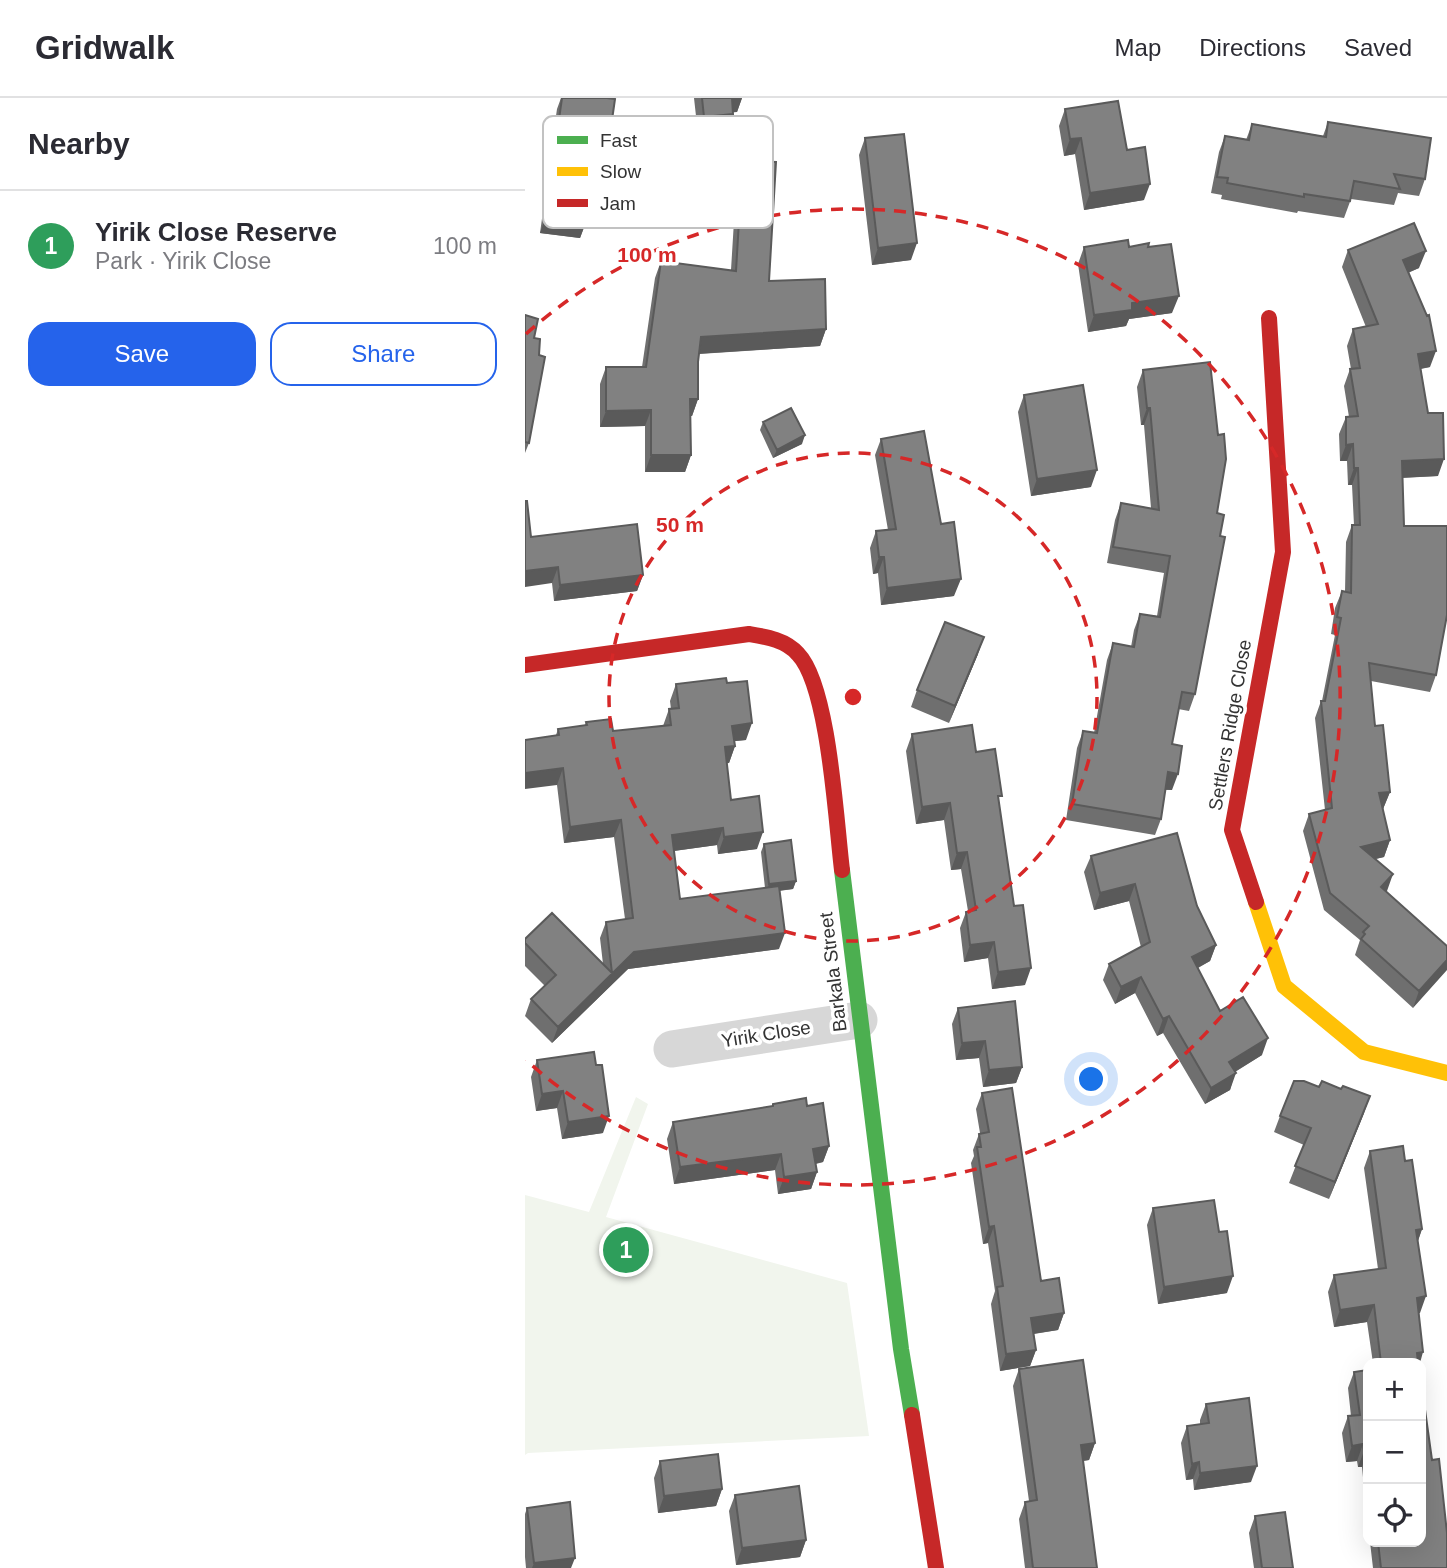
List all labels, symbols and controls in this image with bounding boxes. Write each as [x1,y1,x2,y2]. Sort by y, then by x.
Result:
text: Gridwalk [35,29,174,66]
text: Map [1115,34,1161,61]
text: Directions [1199,34,1306,61]
text: Saved [1344,34,1412,61]
legend [543,116,773,228]
text: Nearby [28,127,130,160]
text: Fast [600,130,638,151]
text: Slow [600,161,641,182]
text: Jam [600,193,636,214]
text: Yirik Close Reserve [95,217,337,247]
text: 1 [45,233,57,259]
text: 100 m [433,233,497,259]
text: 100 m [617,243,677,266]
text: Park · Yirik Close [95,248,271,274]
button: Save [28,322,256,386]
button: Share [270,322,497,386]
text: 50 m [656,513,704,536]
street label: Settlers Ridge Close [1205,638,1255,812]
centre of rings [841,685,865,709]
street label: Barkala Street [815,910,851,1033]
street label: Yirik Close [720,1017,812,1051]
your location [1074,1062,1108,1096]
pin: 1 [603,1224,649,1276]
map controls [1363,1358,1426,1547]
button: + [1363,1358,1426,1421]
button: − [1363,1421,1426,1484]
button: locate [1363,1484,1426,1547]

